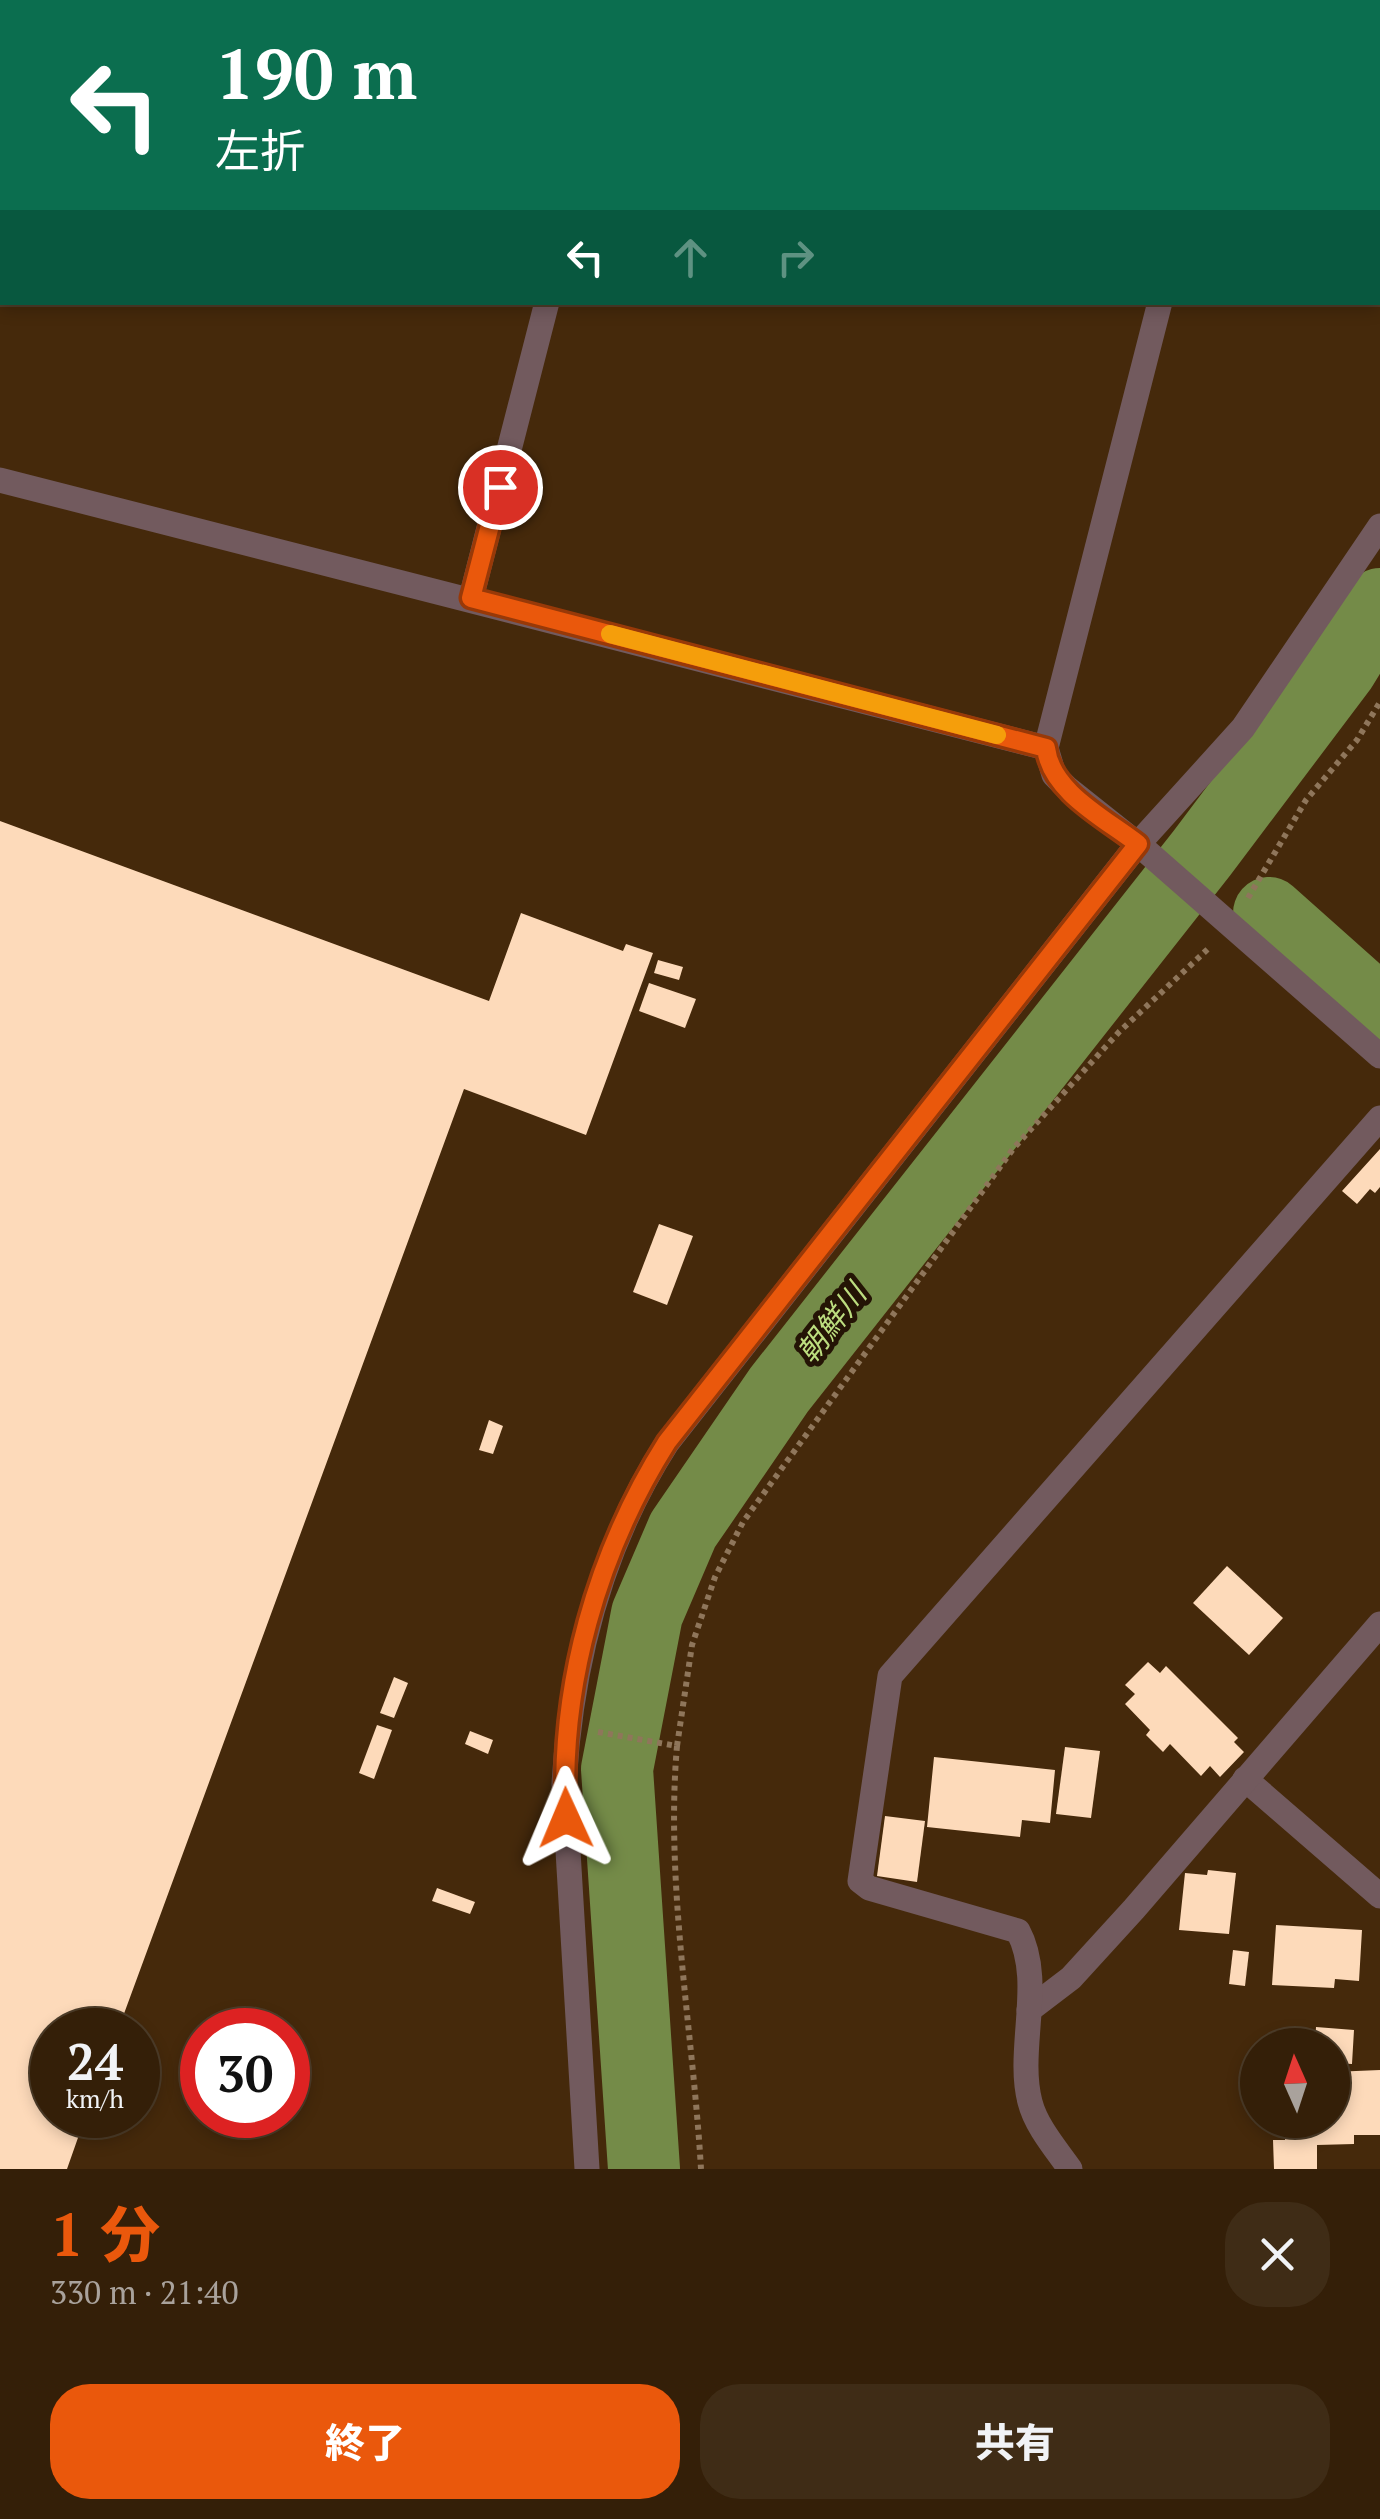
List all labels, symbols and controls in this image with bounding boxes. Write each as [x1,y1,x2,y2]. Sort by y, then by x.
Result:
text: 190 m [215,26,417,119]
icon: left [50,40,180,170]
text: 左折 [215,120,305,180]
icon: left [558,230,613,285]
icon: ahead [663,230,718,285]
icon: right [768,230,823,285]
pin [458,445,543,530]
icon: arrive [473,460,528,515]
water label: 朝鮮川 [788,1273,876,1371]
position arrow [514,1766,618,1870]
speed limit sign: 30 [180,2008,310,2138]
text: 24 [67,2028,123,2094]
north arrow [1240,2028,1350,2138]
map controls [1240,2028,1350,2138]
text: km/h [66,2082,124,2115]
text: 1 分 [50,2194,160,2273]
button: close [1225,2202,1330,2307]
text: 330 m · 21:40 [50,2271,238,2313]
button: 終了 [50,2384,680,2499]
button: 共有 [700,2384,1330,2499]

